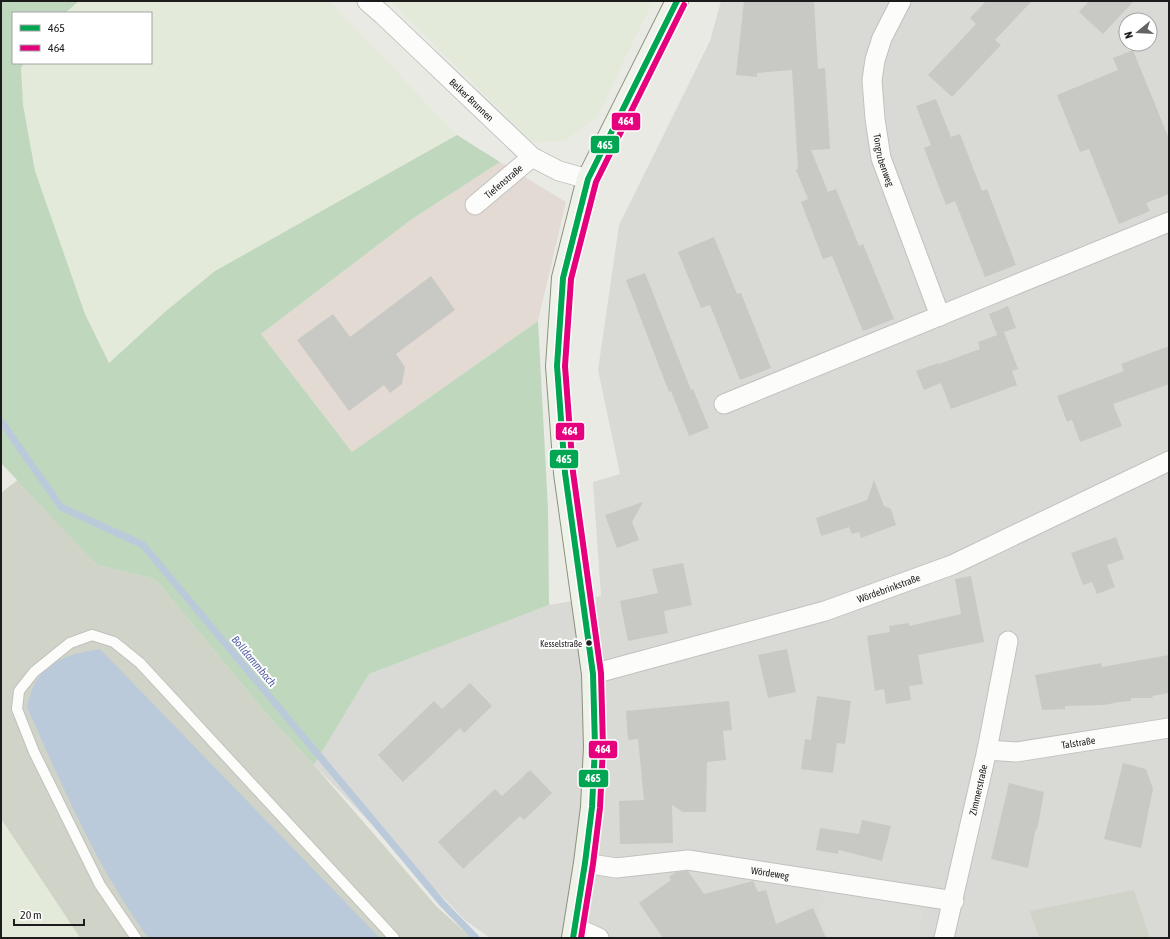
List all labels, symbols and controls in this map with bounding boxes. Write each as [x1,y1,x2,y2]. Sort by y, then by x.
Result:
legend [12,12,152,64]
north arrow [1118,12,1158,52]
text: 465 [48,21,65,35]
text: N [1122,30,1135,40]
text: 464 [48,41,65,55]
street label: Belker Brunnen [447,76,496,124]
line badge: 464 [611,112,641,131]
text: 464 [617,115,634,127]
street label: Tongrubenweg [871,133,896,189]
line badge: 465 [590,135,620,154]
text: 465 [596,139,613,151]
street label: Tiefenstraße [482,162,525,201]
line badge: 464 [555,422,585,441]
text: 464 [561,425,578,437]
line badge: 465 [549,449,579,469]
text: 465 [555,453,572,465]
street label: Wördebrinkstraße [856,572,922,605]
water label: Bolldammbach [229,633,279,689]
marker: Kesselstraße [584,638,594,648]
place label: Kesselstraße [540,639,582,649]
street label: Talstraße [1061,735,1096,751]
line badge: 464 [588,740,618,759]
text: 464 [594,743,611,755]
street label: Zimmerstraße [967,763,990,816]
line badge: 465 [578,769,609,788]
text: 465 [584,772,601,784]
street label: Wördeweg [750,865,791,882]
scale bar [14,901,84,927]
text: 20 m [20,908,42,922]

